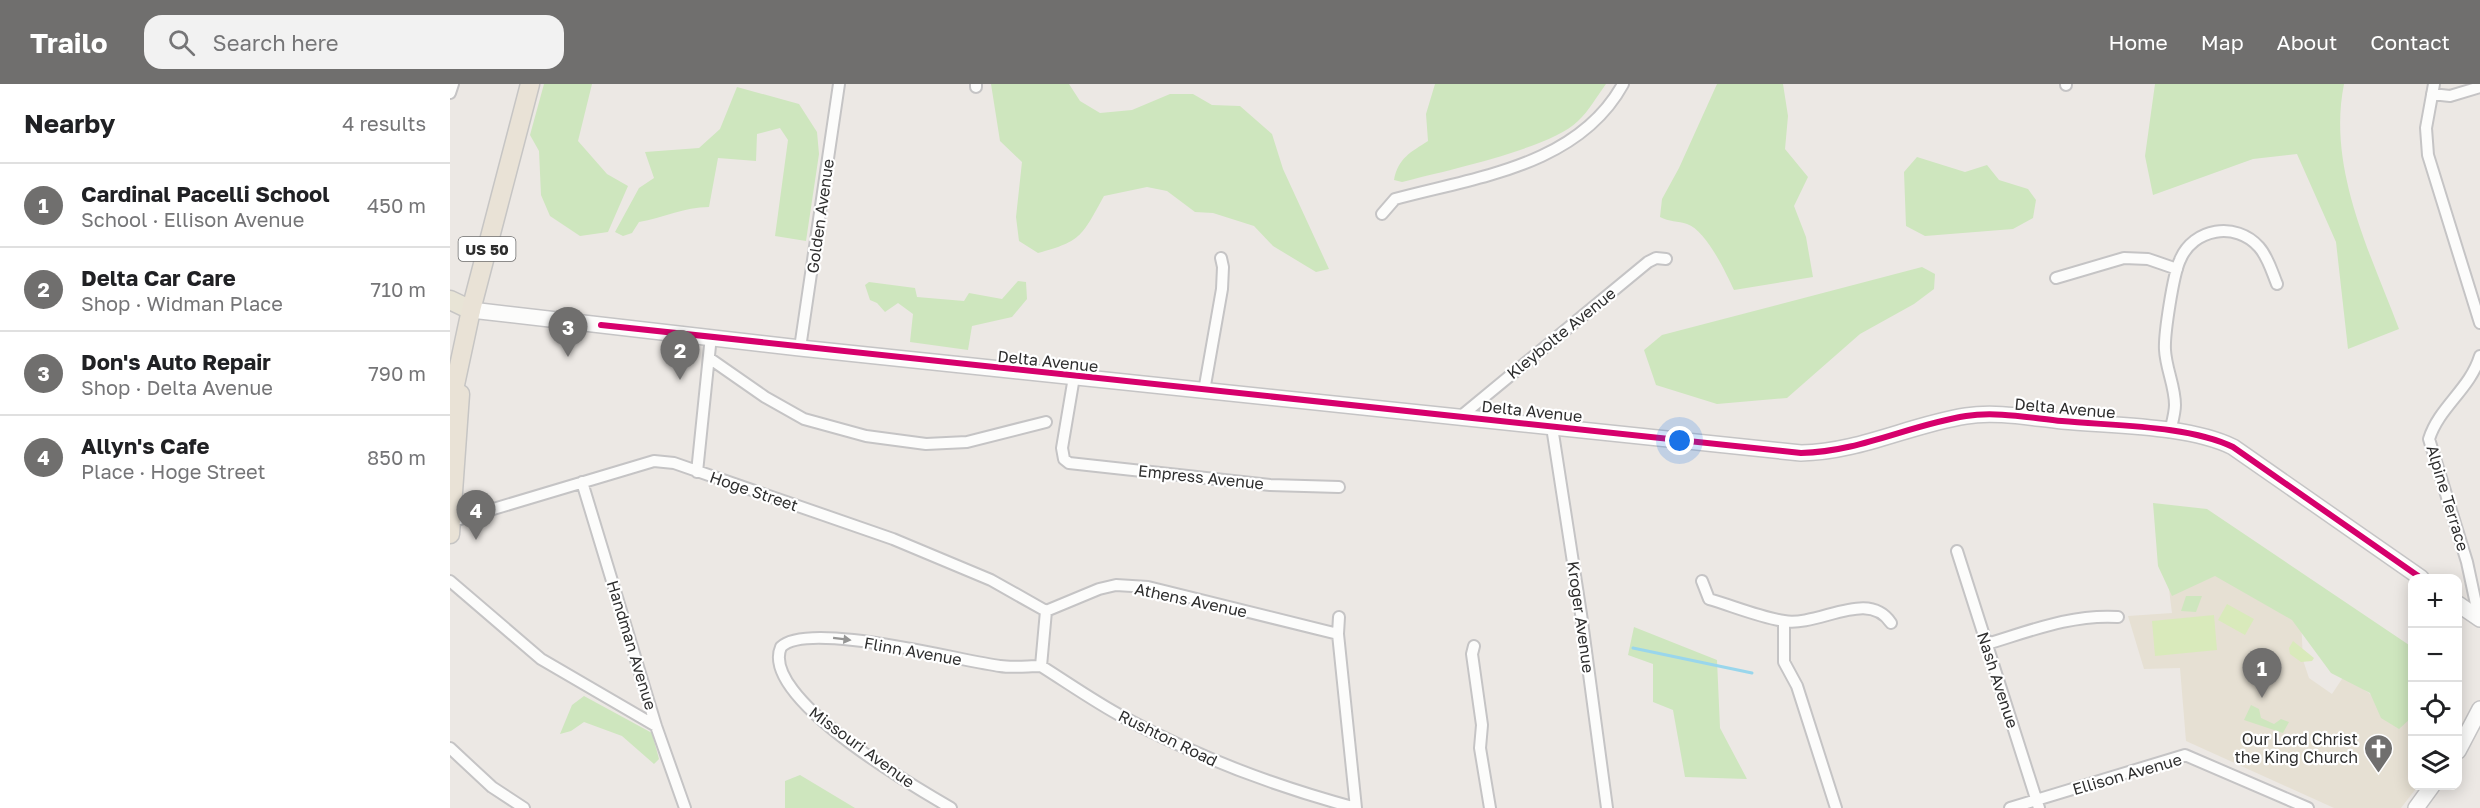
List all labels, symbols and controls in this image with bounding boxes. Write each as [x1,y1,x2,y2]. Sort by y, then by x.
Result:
search box [144,15,564,69]
text: Trailo [30,26,108,59]
icon: search [165,26,198,59]
text: Search here [213,29,339,56]
text: Home [2108,29,2168,55]
text: Map [2201,29,2244,55]
text: About [2277,29,2337,55]
text: Contact [2370,29,2450,55]
text: Nearby [24,108,115,139]
text: 4 results [342,111,426,135]
street label: Golden Avenue [802,158,838,274]
text: Cardinal Pacelli School [81,180,330,207]
text: 1 [38,193,49,217]
text: 450 m [367,193,426,217]
text: School · Ellison Avenue [81,207,304,231]
road number: US 50 [459,237,516,261]
text: Delta Car Care [81,264,236,291]
text: 2 [37,277,50,301]
text: 710 m [371,277,426,301]
street label: Kleybolte Avenue [1503,283,1619,383]
text: Shop · Widman Place [81,291,283,315]
pin: 3 [548,308,588,357]
pin: 2 [660,330,700,380]
street label: Delta Avenue [997,346,1099,376]
text: Don's Auto Repair [81,348,271,375]
text: 3 [37,361,50,385]
text: 790 m [368,361,426,385]
text: Shop · Delta Avenue [81,375,273,399]
street label: Delta Avenue [2014,394,2116,422]
street label: Delta Avenue [1481,396,1583,426]
your location [1665,426,1694,455]
text: Allyn's Cafe [81,432,209,459]
street label: Alpine Terrace [2422,443,2474,553]
text: 4 [37,445,50,469]
text: 850 m [367,445,426,469]
text: Place · Hoge Street [81,459,266,483]
street label: Empress Avenue [1137,460,1265,494]
street label: Hoge Street [707,467,801,515]
pin: 4 [456,490,496,540]
street label: Kroger Avenue [1563,560,1599,674]
map controls [2408,574,2462,790]
button: + [2408,574,2462,628]
street label: Handman Avenue [603,578,661,712]
street label: Athens Avenue [1133,578,1249,622]
button: − [2408,628,2462,682]
street label: Nash Avenue [1973,629,2023,731]
street label: Flinn Avenue [862,633,964,669]
one-way arrow [832,635,851,644]
pin: 1 [2242,648,2282,698]
button: locate [2408,682,2462,736]
street label: Missouri Avenue [805,702,919,792]
street label: Rushton Road [1115,705,1221,771]
place label: Our Lord Christ the King Church [2234,729,2358,767]
church icon: Our Lord Christ the King Church [2363,732,2395,774]
button: layers [2408,736,2462,790]
street label: Ellison Avenue [2070,749,2184,799]

